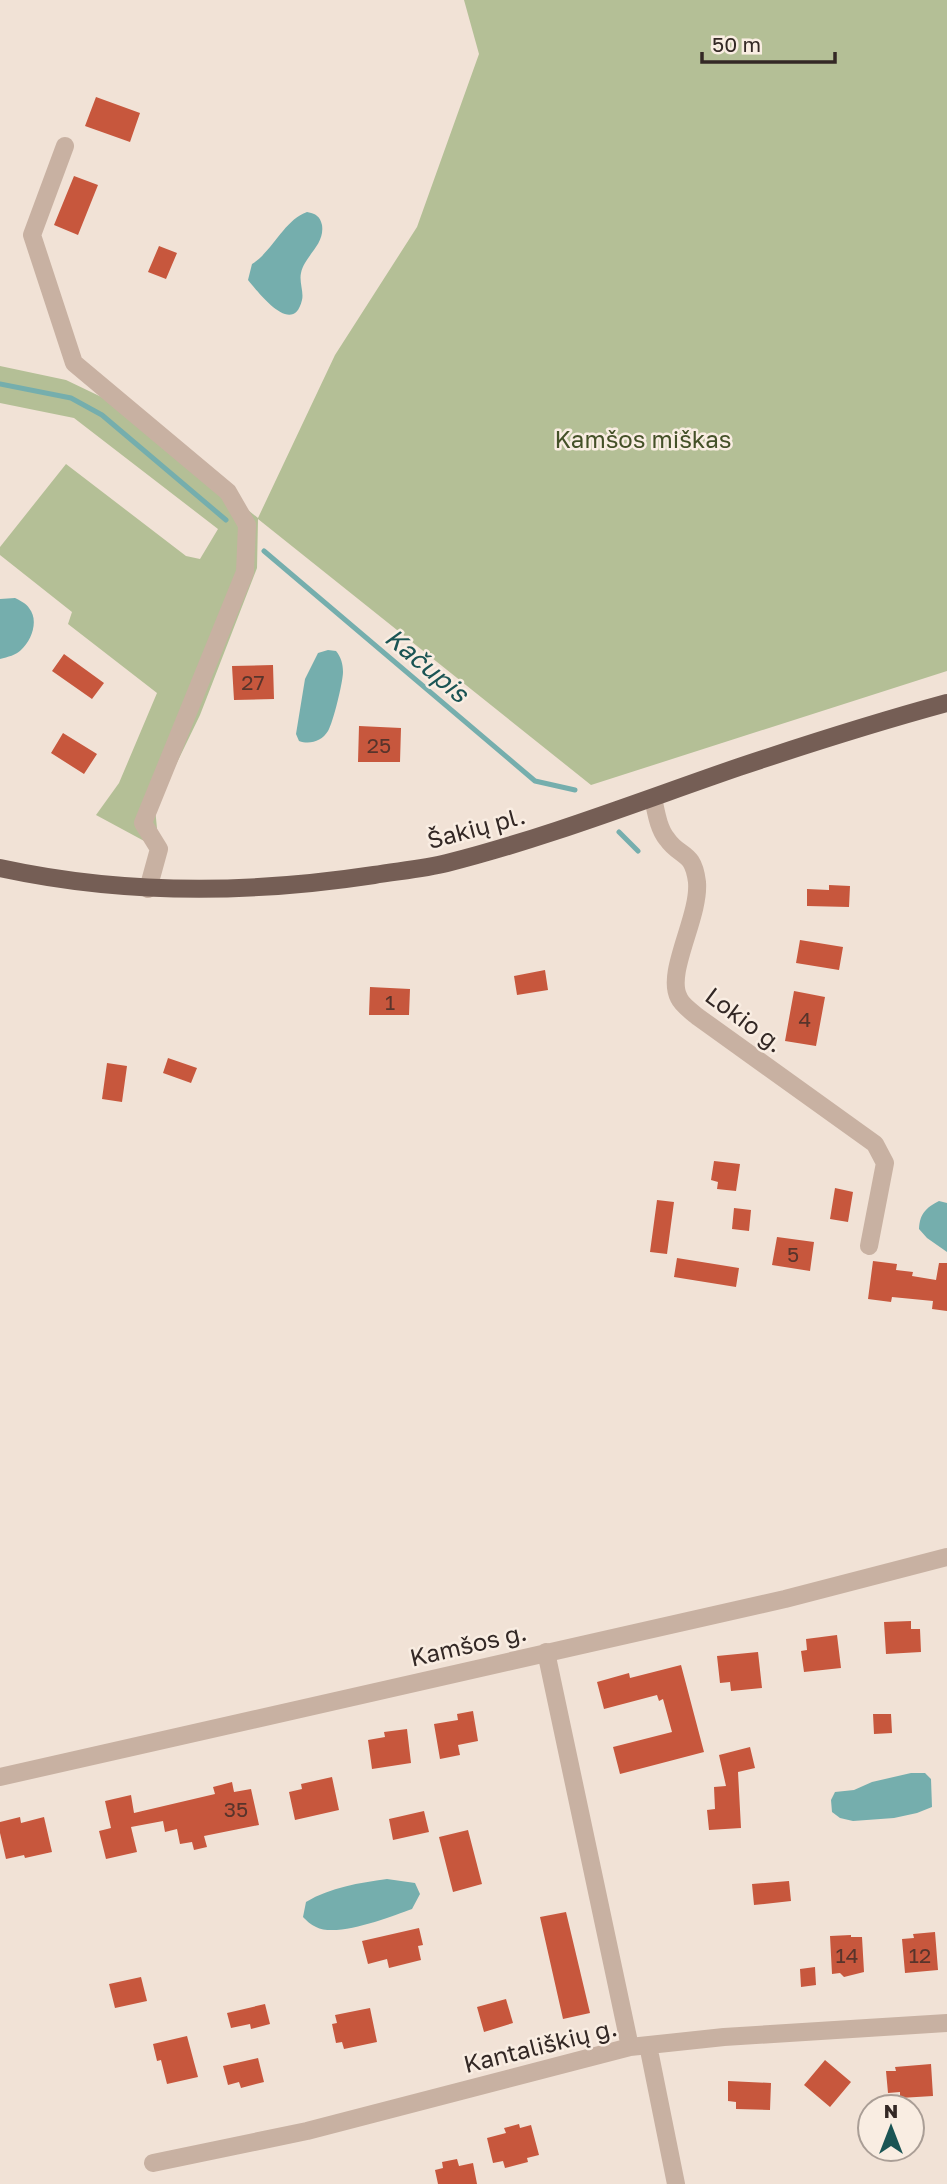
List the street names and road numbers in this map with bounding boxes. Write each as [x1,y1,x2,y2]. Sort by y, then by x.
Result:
street label: Šakių pl. [424,800,528,854]
street label: Lokio g. [700,980,790,1058]
street label: Kamšos g. [407,1616,529,1672]
street label: Kantališkių g. [460,2012,620,2078]

